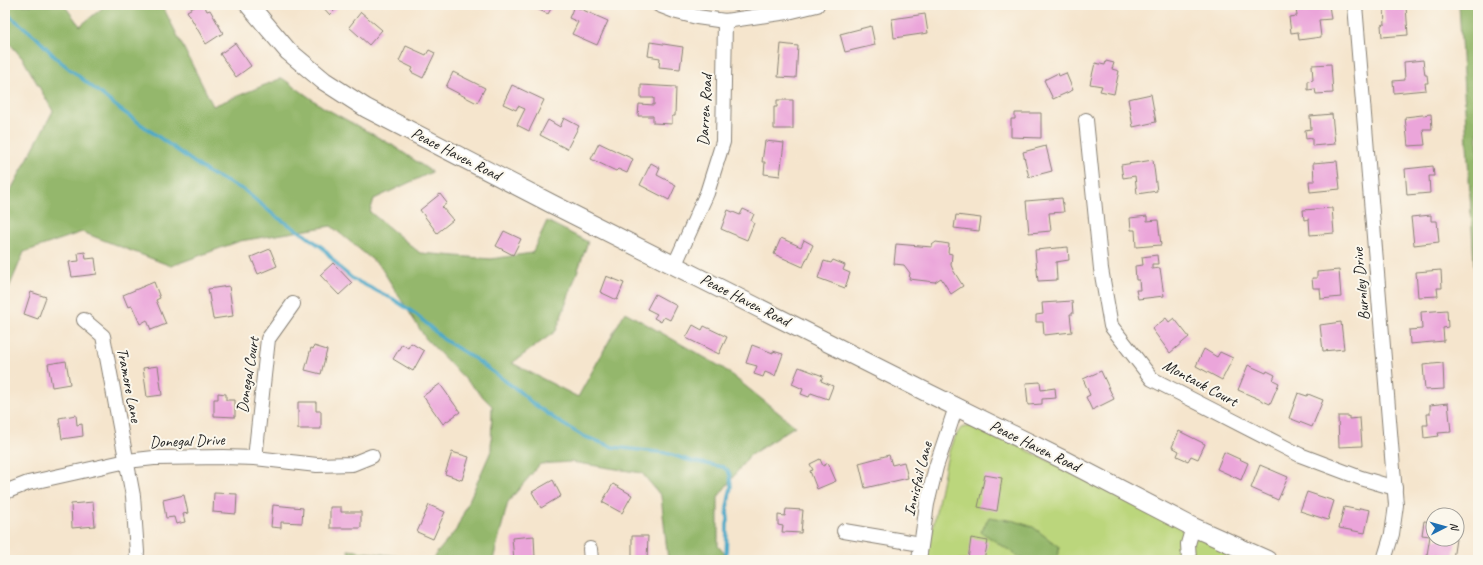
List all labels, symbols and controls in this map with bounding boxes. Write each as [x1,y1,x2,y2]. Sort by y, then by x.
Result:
street label: Darren Road [693,71,717,146]
street label: Peace Haven Road [408,123,507,186]
street label: Burnley Drive [1348,245,1374,321]
street label: Peace Haven Road [697,269,796,332]
street label: Donegal Court [232,334,264,414]
street label: Tramore Lane [112,346,146,426]
street label: Montauk Court [1159,355,1242,412]
street label: Peace Haven Road [987,416,1086,478]
street label: Donegal Drive [149,430,227,452]
street label: Innisfail Lane [899,438,937,518]
north arrow [1425,507,1465,547]
text: N [1448,522,1462,532]

